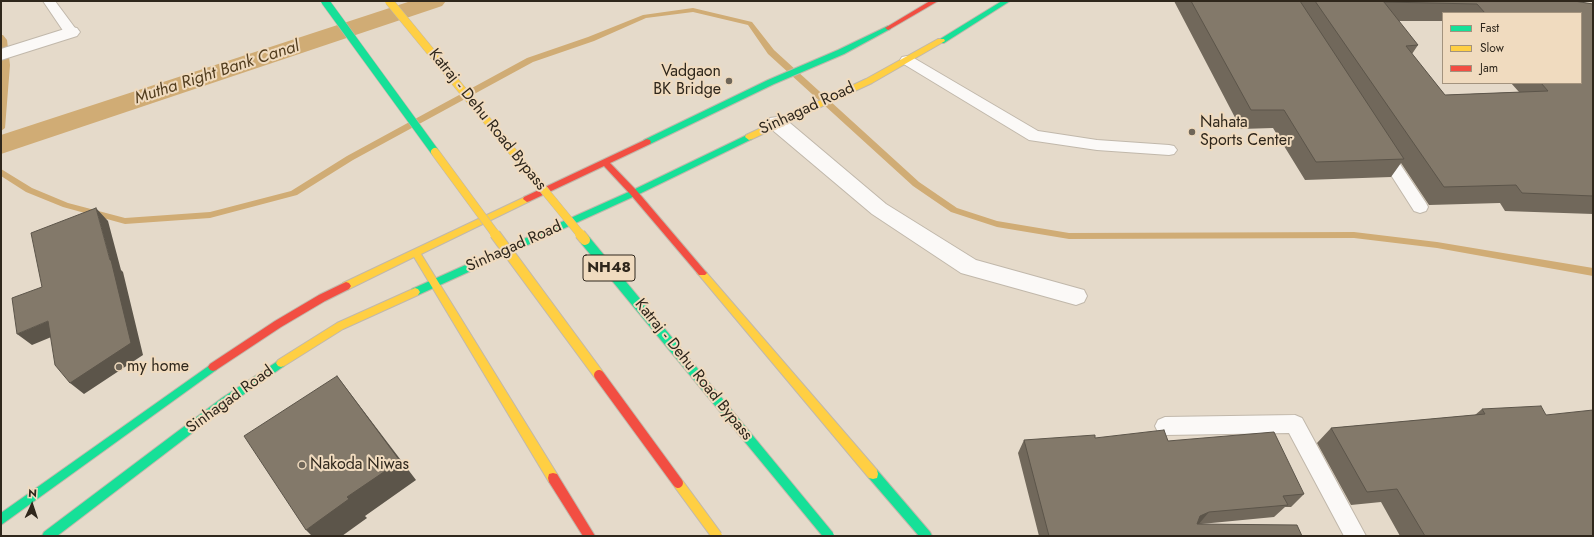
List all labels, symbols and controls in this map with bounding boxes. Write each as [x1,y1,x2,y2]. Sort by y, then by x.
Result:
legend [1442,12,1582,84]
text: Fast [1480,19,1499,37]
water label: Mutha Right Bank Canal [132,37,302,109]
text: Slow [1480,39,1504,57]
street label: Katraj - Dehu Road Bypass [424,45,550,195]
text: Jam [1480,59,1498,77]
place label: Vadgaon BK Bridge [653,62,721,100]
marker: Vadgaon BK Bridge [724,76,734,86]
street label: Sinhagad Road [756,79,858,139]
place label: Nahata Sports Center [1200,113,1292,151]
marker: Nahata Sports Center [1187,127,1197,137]
street label: Sinhagad Road [463,217,565,277]
road number: NH48 [583,255,635,281]
street label: Katraj - Dehu Road Bypass [630,295,756,445]
place label: my home [127,357,189,377]
marker: my home [114,362,124,372]
street label: Sinhagad Road [183,362,277,438]
place label: Nakoda Niwas [310,455,409,475]
marker: Nakoda Niwas [297,460,307,470]
north arrow [12,485,52,525]
text: N [28,485,37,501]

